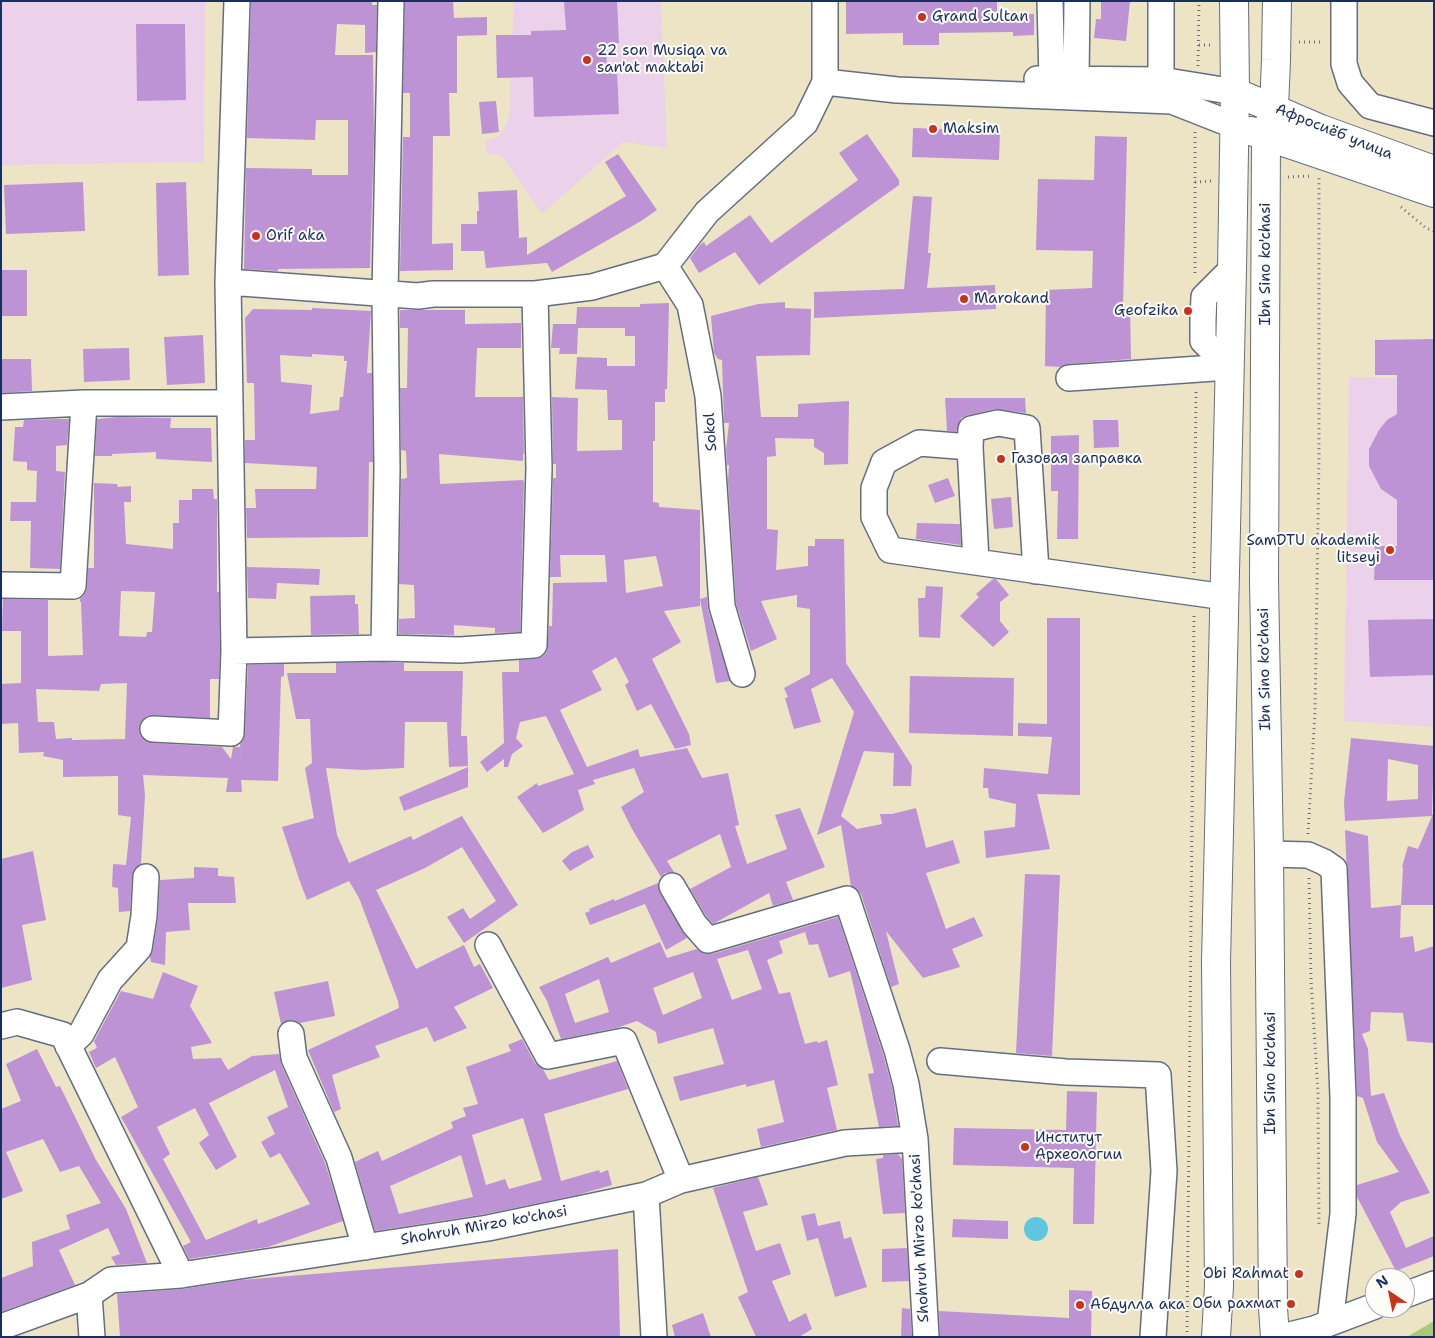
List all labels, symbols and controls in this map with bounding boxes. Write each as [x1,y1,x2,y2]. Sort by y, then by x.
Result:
place label: Grand Sultan [932,8,1028,26]
marker: Grand Sultan [916,11,928,23]
place label: 22 son Musiqa va san'at maktabi [597,42,727,77]
marker: 22 son Musiqa va san'at maktabi [581,54,593,66]
street label: Афросиёб улица [1273,100,1395,164]
place label: Maksim [943,120,999,138]
marker: Maksim [927,123,939,135]
street label: Ibn Sino ko'chasi [1257,202,1275,326]
place label: Orif aka [266,227,325,245]
marker: Orif aka [250,230,262,242]
place label: Marokand [974,290,1049,308]
marker: Marokand [958,293,970,305]
place label: Geofzika [1114,302,1178,320]
marker: Geofzika [1182,305,1194,317]
street label: Sokol [701,412,721,452]
place label: Газовая заправка [1011,450,1142,468]
marker: Газовая заправка [995,453,1007,465]
place label: SamDTU akademik litseyi [1246,532,1380,567]
marker: SamDTU akademik litseyi [1384,544,1396,556]
street label: Ibn Sino ko'chasi [1255,607,1275,731]
street label: Ibn Sino ko'chasi [1262,1011,1280,1135]
place label: Институт Археологии [1035,1129,1122,1164]
marker: Институт Археологии [1019,1141,1031,1153]
street label: Shohruh Mirzo ko'chasi [907,1153,933,1323]
street label: Shohruh Mirzo ko'chasi [399,1202,569,1250]
place label: Obi Rahmat [1203,1265,1289,1283]
marker: Obi Rahmat [1293,1268,1305,1280]
north arrow [1365,1268,1415,1318]
text: N [1373,1271,1392,1292]
place label: Оби рахмат [1192,1295,1281,1313]
place label: Абдулла ака [1090,1296,1185,1314]
marker: Оби рахмат [1285,1298,1297,1310]
marker: Абдулла ака [1074,1299,1086,1311]

